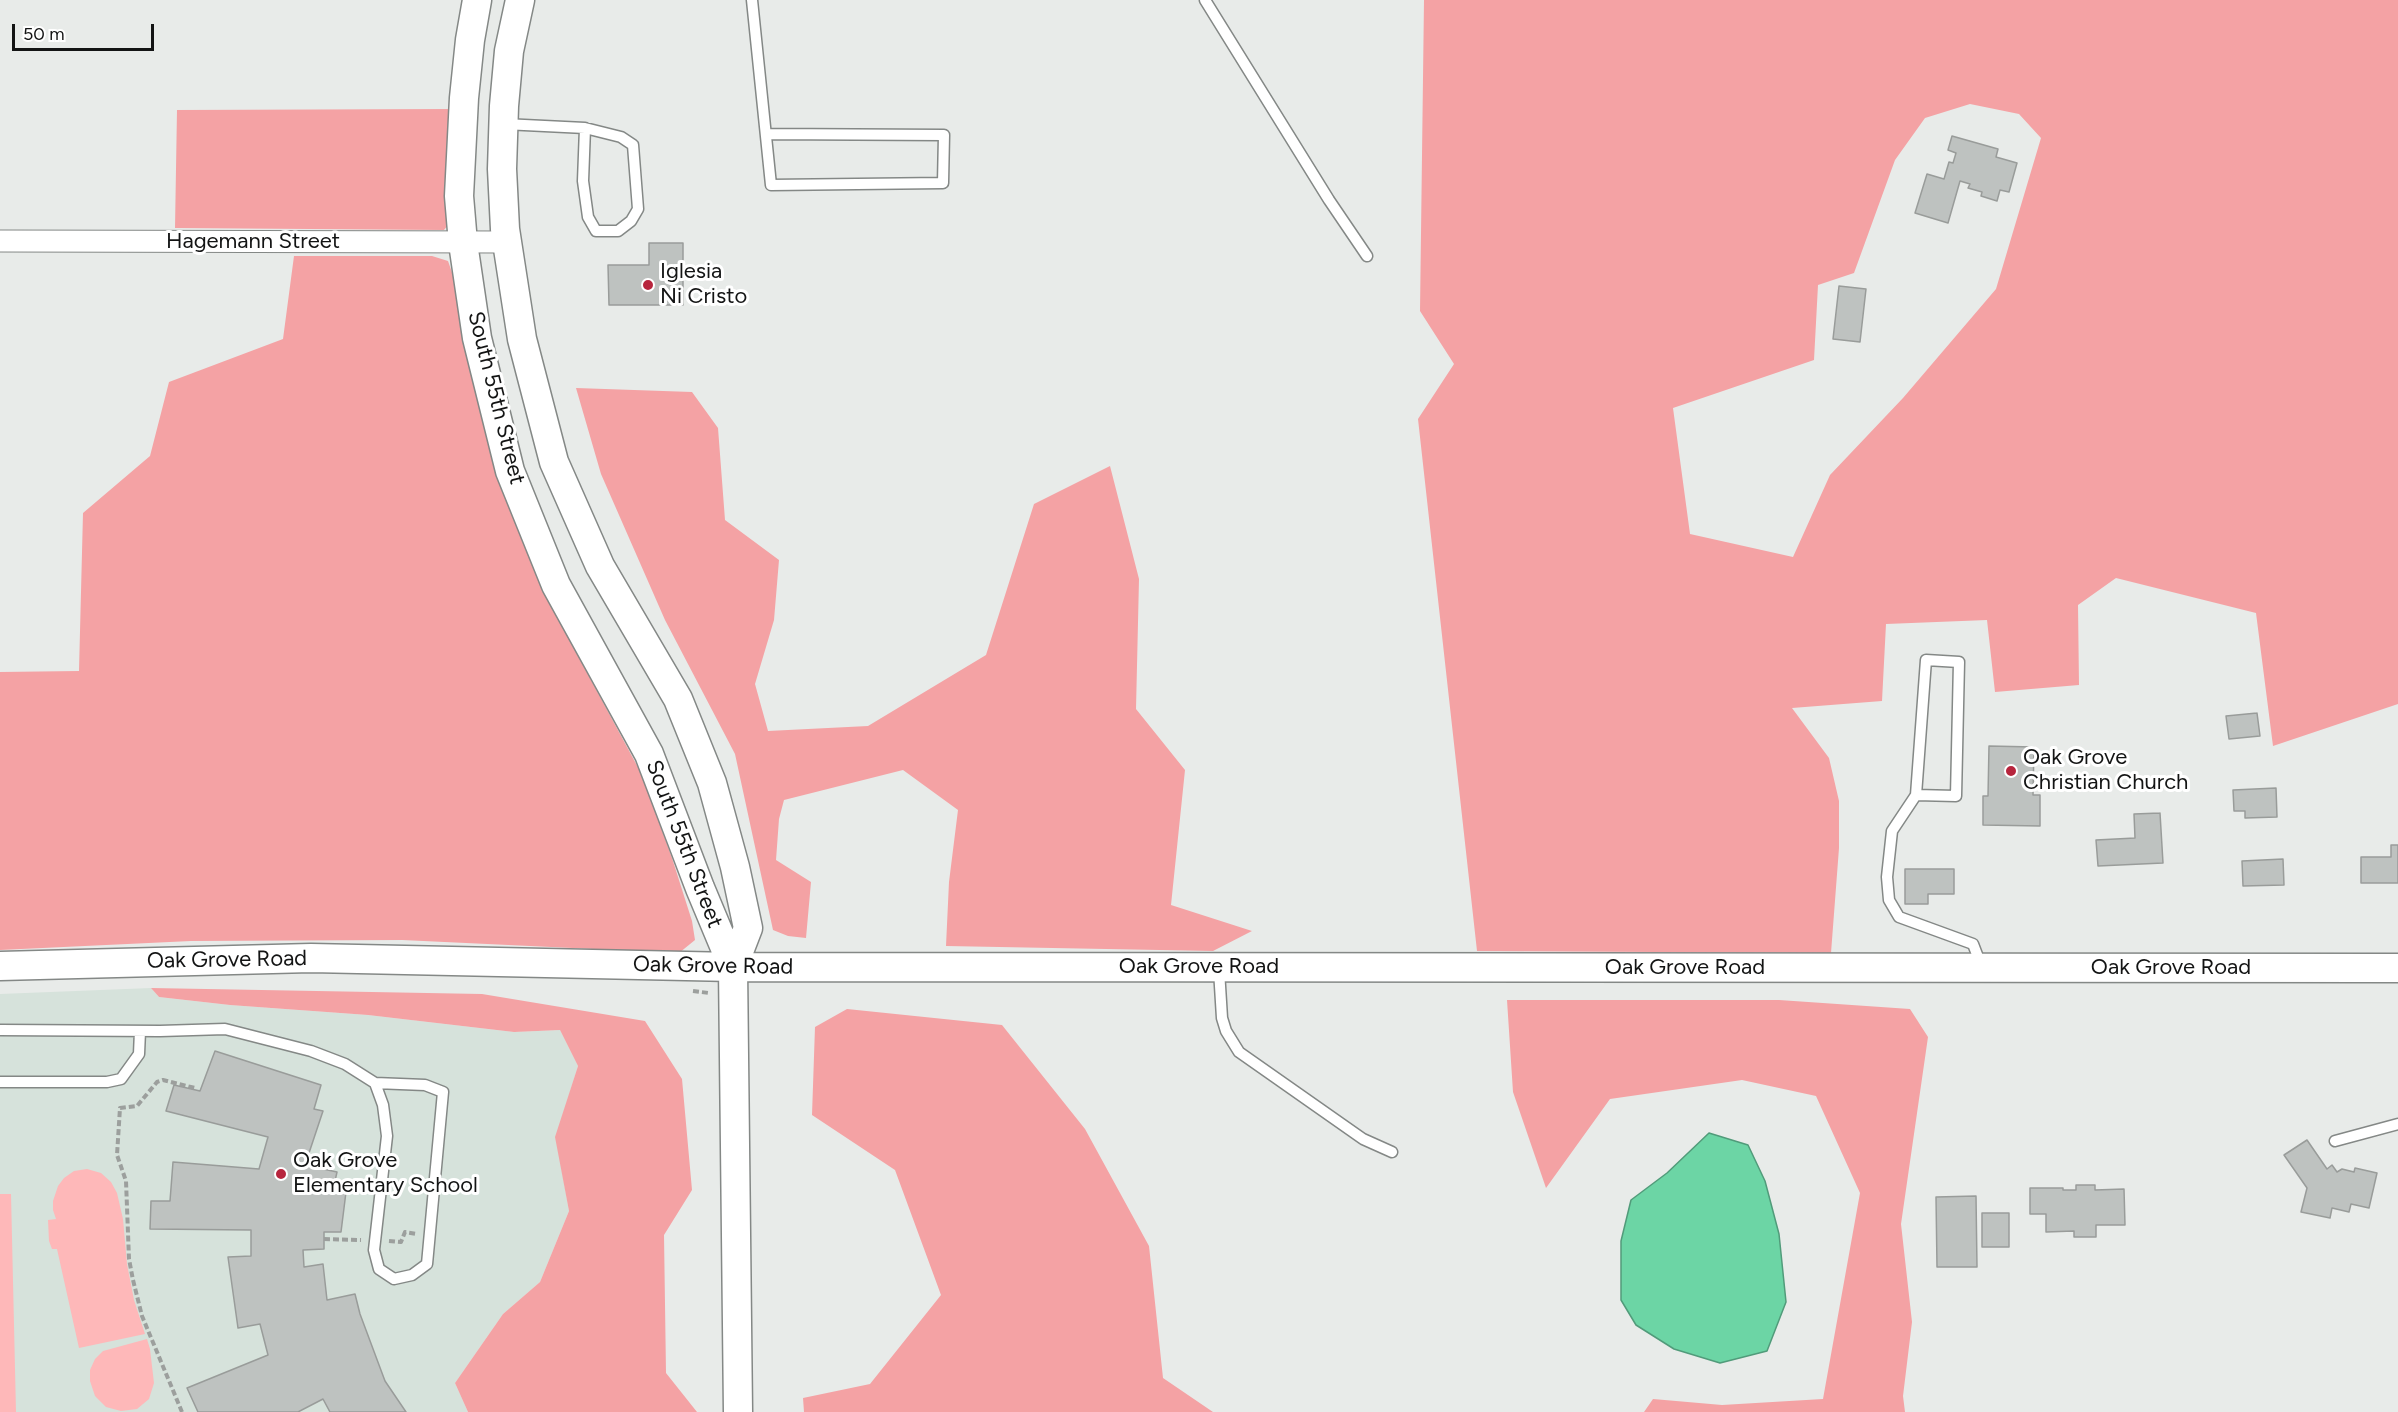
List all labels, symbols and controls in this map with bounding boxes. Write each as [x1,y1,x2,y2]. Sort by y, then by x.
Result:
scale bar [15,12,158,50]
text: 50 m [23,23,65,45]
street label: Hagemann Street [166,229,340,255]
place label: Iglesia Ni Cristo [660,259,747,310]
marker: Iglesia Ni Cristo [641,278,655,292]
street label: South 55th Street [462,309,530,487]
place label: Oak Grove Christian Church [2023,745,2188,796]
street label: South 55th Street [640,756,728,932]
marker: Oak Grove Christian Church [2004,764,2018,778]
street label: Oak Grove Road [147,945,307,975]
street label: Oak Grove Road [633,951,793,981]
street label: Oak Grove Road [1119,954,1279,980]
street label: Oak Grove Road [1605,955,1765,981]
street label: Oak Grove Road [2091,955,2251,981]
place label: Oak Grove Elementary School [293,1148,478,1200]
marker: Oak Grove Elementary School [274,1167,288,1181]

